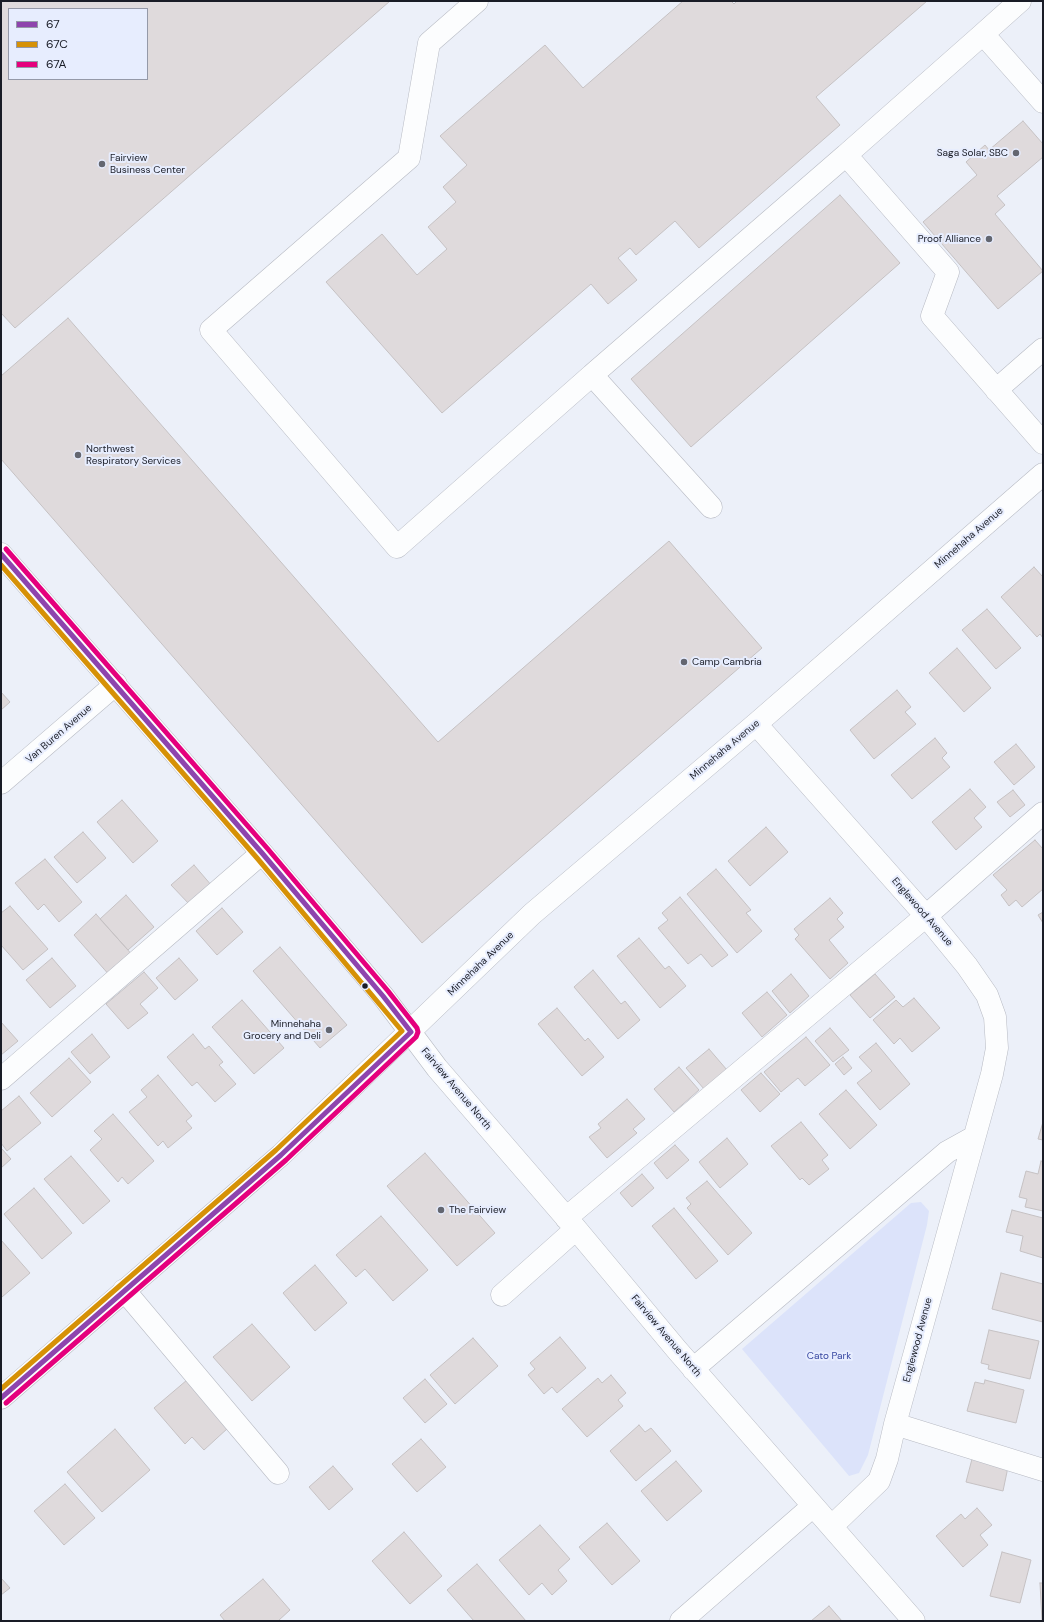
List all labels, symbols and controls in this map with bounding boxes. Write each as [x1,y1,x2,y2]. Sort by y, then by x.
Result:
legend [8,8,148,80]
text: 67 [46,16,60,32]
text: 67C [46,36,68,52]
text: 67A [46,56,67,72]
place label: Saga Solar, SBC [937,147,1008,159]
marker: Saga Solar, SBC [1011,148,1021,158]
place label: Fairview Business Center [110,152,185,176]
marker: Fairview Business Center [97,159,107,169]
place label: Proof Alliance [918,233,981,245]
marker: Proof Alliance [984,234,994,244]
place label: Northwest Respiratory Services [86,443,181,466]
marker: Northwest Respiratory Services [73,450,83,460]
street label: Minnehaha Avenue [932,505,1006,571]
place label: Camp Cambria [692,656,762,668]
marker: Camp Cambria [679,657,689,667]
street label: Van Buren Avenue [24,702,94,766]
street label: Minnehaha Avenue [688,717,762,783]
street label: Englewood Avenue [889,875,955,949]
street label: Minnehaha Avenue [446,929,516,999]
unlabelled marker [360,981,370,991]
place label: Minnehaha Grocery and Deli [243,1018,321,1042]
marker: Minnehaha Grocery and Deli [324,1025,334,1035]
street label: Fairview Avenue North [418,1046,494,1132]
place label: The Fairview [449,1204,506,1216]
marker: The Fairview [436,1205,446,1215]
street label: Fairview Avenue North [628,1293,704,1379]
street label: Englewood Avenue [901,1296,935,1384]
park label: Cato Park [807,1350,851,1362]

